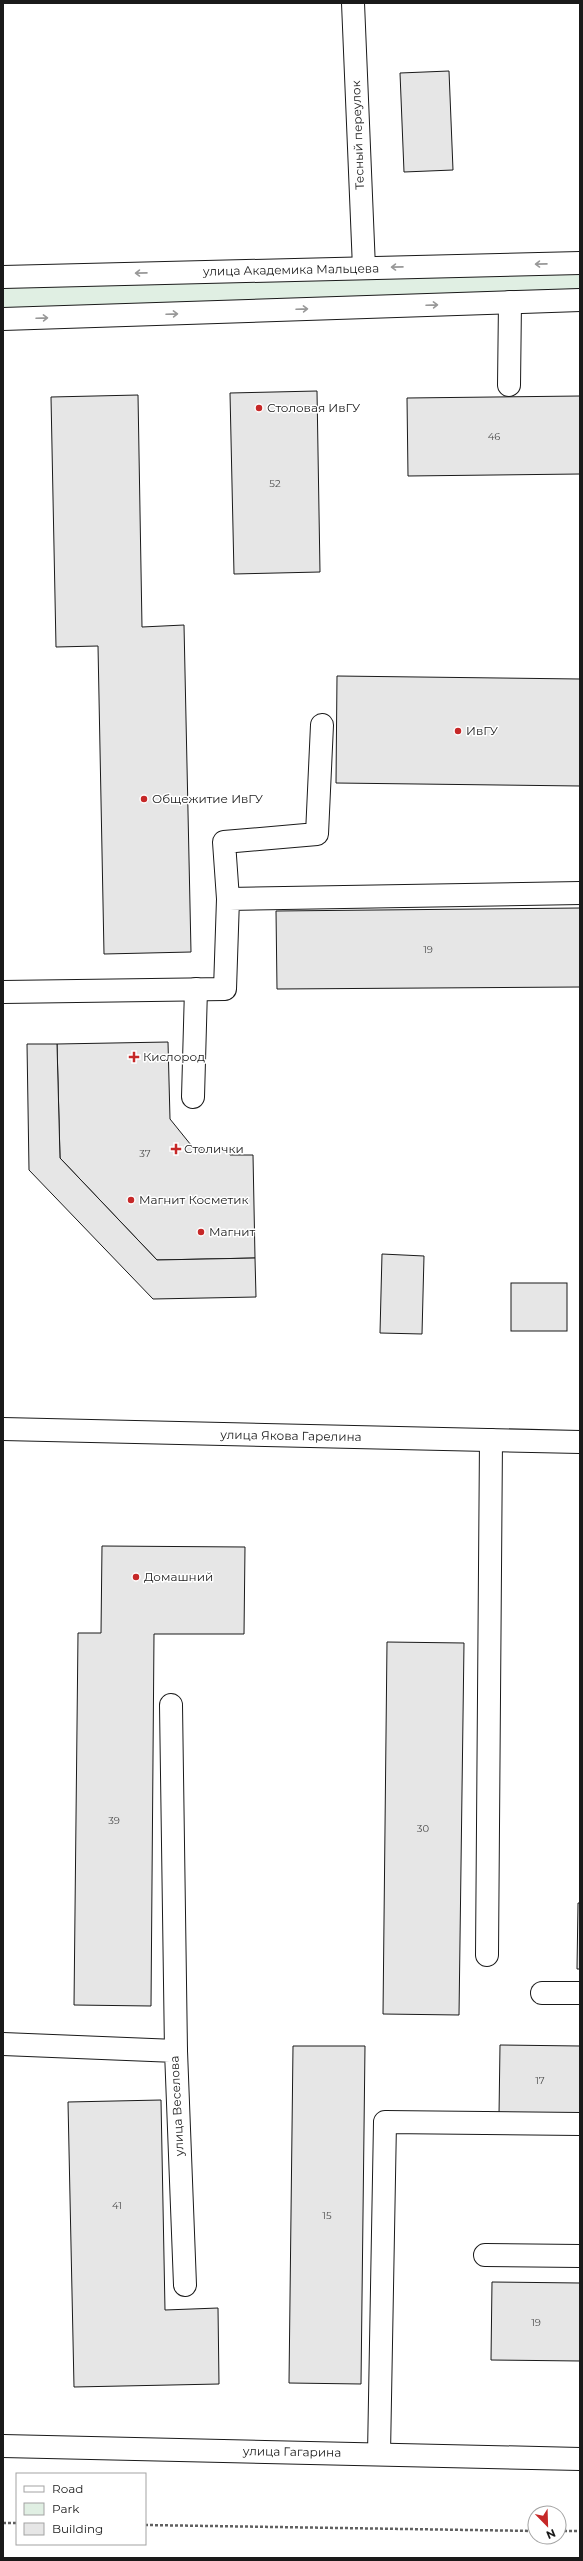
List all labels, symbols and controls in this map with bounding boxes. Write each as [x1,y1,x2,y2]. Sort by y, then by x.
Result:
street label: Тесный переулок [348,80,367,190]
street label: улица Академика Мальцева [202,260,379,279]
one-way arrow [535,260,548,268]
one-way arrow [391,263,404,271]
one-way arrow [135,269,148,277]
one-way arrow [425,301,438,309]
one-way arrow [295,305,308,313]
one-way arrow [165,310,178,317]
one-way arrow [35,314,48,322]
place label: Столовая ИвГУ [267,400,361,415]
marker: Столовая ИвГУ [254,403,264,413]
house number: 46 [488,430,500,443]
house number: 52 [269,477,281,490]
place label: ИвГУ [466,723,499,738]
marker: ИвГУ [453,726,463,736]
place label: Общежитие ИвГУ [152,791,264,806]
marker: Общежитие ИвГУ [139,794,149,804]
house number: 19 [423,943,433,956]
place label: Кислород [143,1049,205,1064]
marker: Кислород [128,1051,140,1063]
place label: Столички [184,1141,244,1156]
marker: Столички [171,1144,181,1154]
house number: 37 [139,1147,151,1160]
place label: Магнит Косметик [139,1192,248,1207]
marker: Магнит Косметик [126,1195,136,1205]
place label: Магнит [209,1224,256,1239]
marker: Магнит [196,1227,206,1237]
street label: улица Якова Гарелина [219,1427,362,1444]
place label: Домашний [144,1569,213,1584]
marker: Домашний [131,1572,141,1582]
house number: 39 [108,1814,120,1827]
house number: 30 [417,1822,430,1835]
street label: улица Веселова [166,2055,187,2158]
house number: 17 [535,2074,545,2087]
house number: 41 [112,2199,122,2212]
house number: 15 [322,2209,332,2222]
house number: 19 [531,2316,541,2329]
street label: улица Гагарина [242,2443,341,2460]
legend [16,2473,146,2545]
text: Road [52,2481,83,2496]
text: Park [52,2501,80,2516]
north arrow [527,2505,567,2545]
text: Building [52,2521,103,2536]
text: N [544,2526,558,2542]

